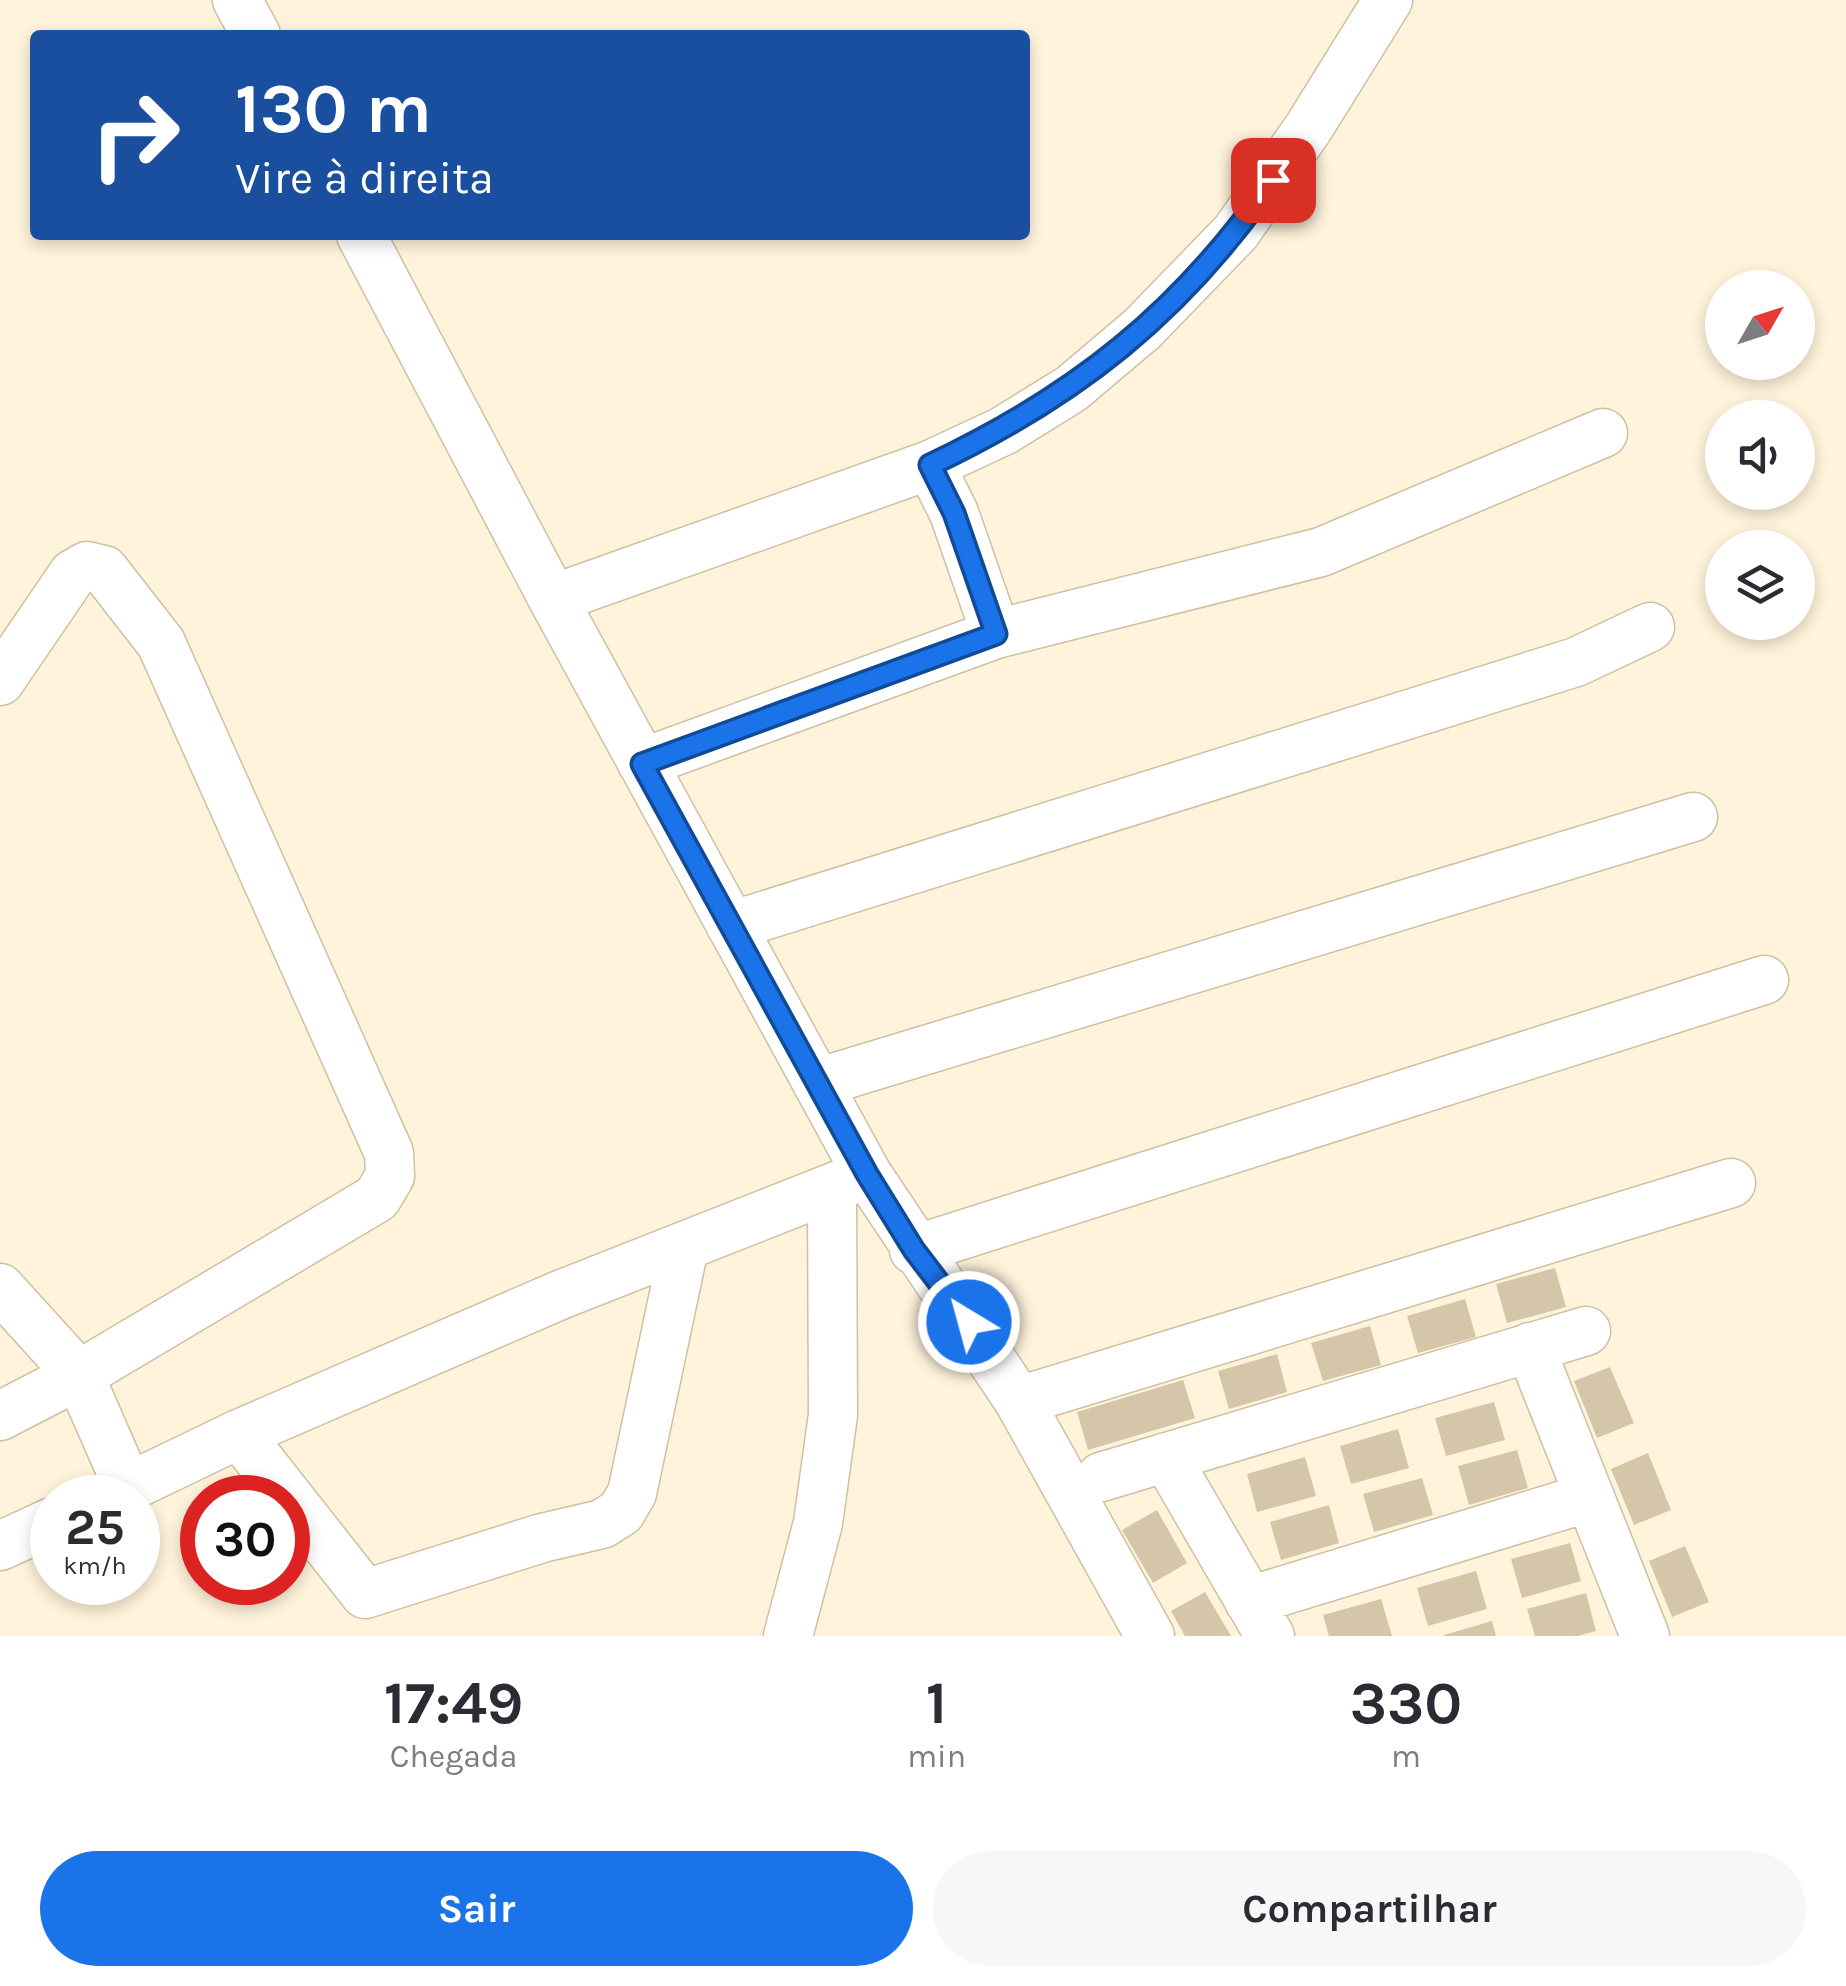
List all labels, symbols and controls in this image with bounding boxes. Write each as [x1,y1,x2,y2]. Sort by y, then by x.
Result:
text: 130 m [235,68,432,150]
icon: right [70,70,200,200]
pin [1231,138,1316,223]
text: Vire à direita [235,152,494,204]
icon: arrive [1246,153,1301,208]
north arrow [1705,270,1815,380]
map controls [1705,270,1815,640]
button: sound [1705,400,1815,510]
button: layers [1705,530,1815,640]
position arrow [917,1270,1021,1374]
speed limit sign: 30 [180,1475,310,1605]
text: 25 [65,1498,125,1557]
text: km/h [63,1551,127,1580]
text: 17:49 [384,1668,523,1738]
text: 1 [926,1668,947,1738]
text: 330 [1350,1668,1462,1738]
text: Chegada [390,1738,517,1775]
text: min [907,1738,966,1775]
text: m [1391,1738,1421,1775]
button: Sair [40,1851,913,1966]
button: Compartilhar [933,1851,1806,1966]

